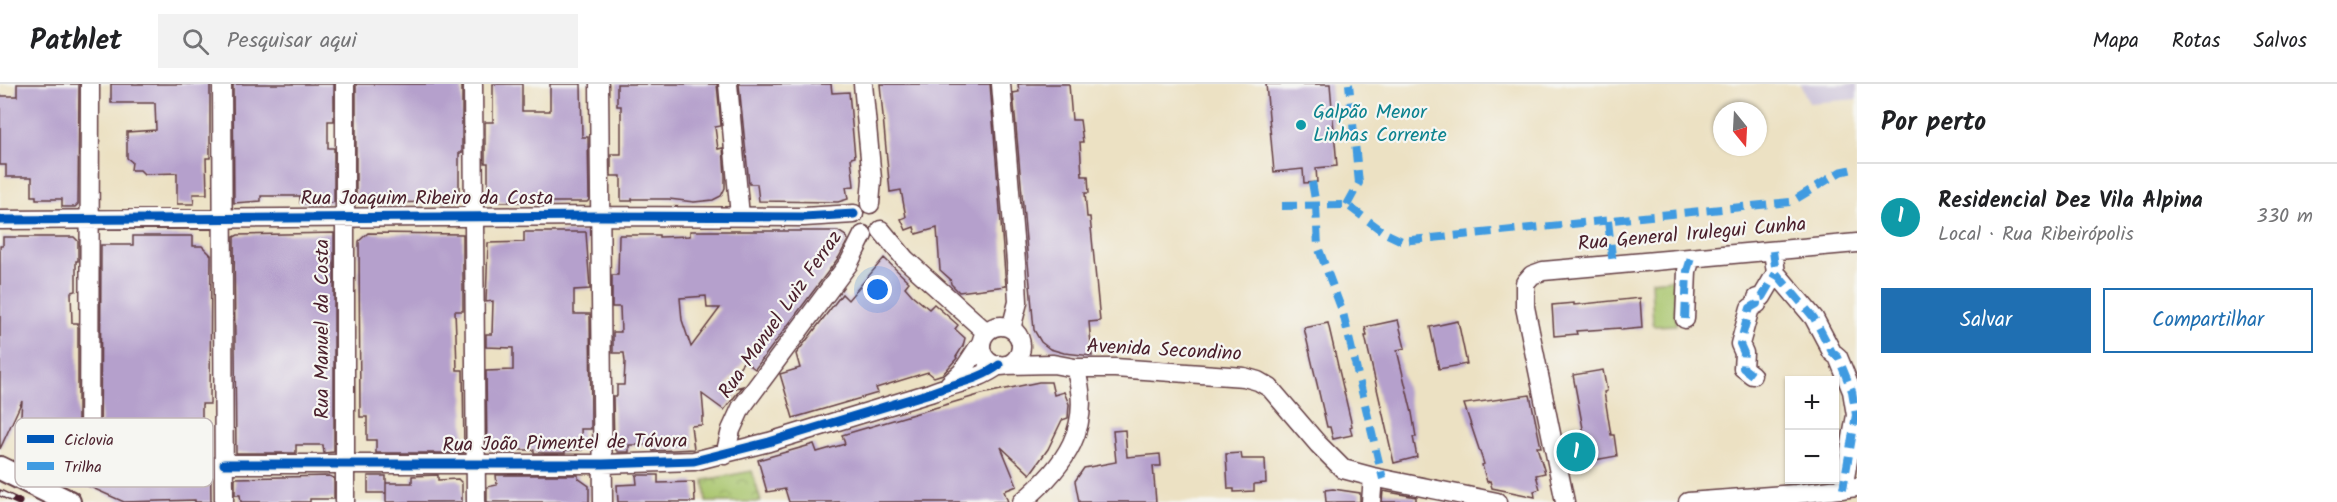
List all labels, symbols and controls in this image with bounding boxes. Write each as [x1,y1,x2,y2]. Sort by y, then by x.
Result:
search box [158,14,578,68]
text: Pathlet [30,19,122,64]
text: Pesquisar aqui [227,24,357,59]
icon: search [179,25,212,58]
text: Mapa [2093,25,2139,58]
text: Rotas [2172,25,2221,58]
text: Salvos [2254,25,2307,58]
place label: Galpão Menor Linhas Corrente [1313,97,1447,152]
north arrow [1713,102,1767,156]
text: Por perto [1881,102,1986,144]
marker: Galpão Menor Linhas Corrente [1294,118,1308,132]
street label: Rua Joaquim Ribeiro da Costa [301,183,553,215]
text: Residencial Dez Vila Alpina [1938,184,2203,219]
text: 1 [1897,201,1904,233]
text: 330 m [2256,201,2313,233]
street label: Rua General Irulegui Cunha [1576,209,1808,261]
text: Local · Rua Ribeirópolis [1938,219,2134,251]
street label: Rua Manuel Luiz Ferraz [711,224,851,406]
street label: Rua Manuel da Costa [307,239,339,419]
your location [863,275,892,304]
button: Salvar [1881,288,2091,353]
button: Compartilhar [2103,288,2313,353]
street label: Avenida Secondino [1086,331,1242,371]
map controls [1785,376,1839,484]
button: + [1785,376,1839,430]
legend [15,418,213,487]
street label: Rua João Pimentel de Távora [442,426,688,462]
text: Ciclovia [64,428,114,453]
pin: 1 [1556,430,1596,475]
button: − [1785,430,1839,484]
text: Trilha [64,455,102,480]

